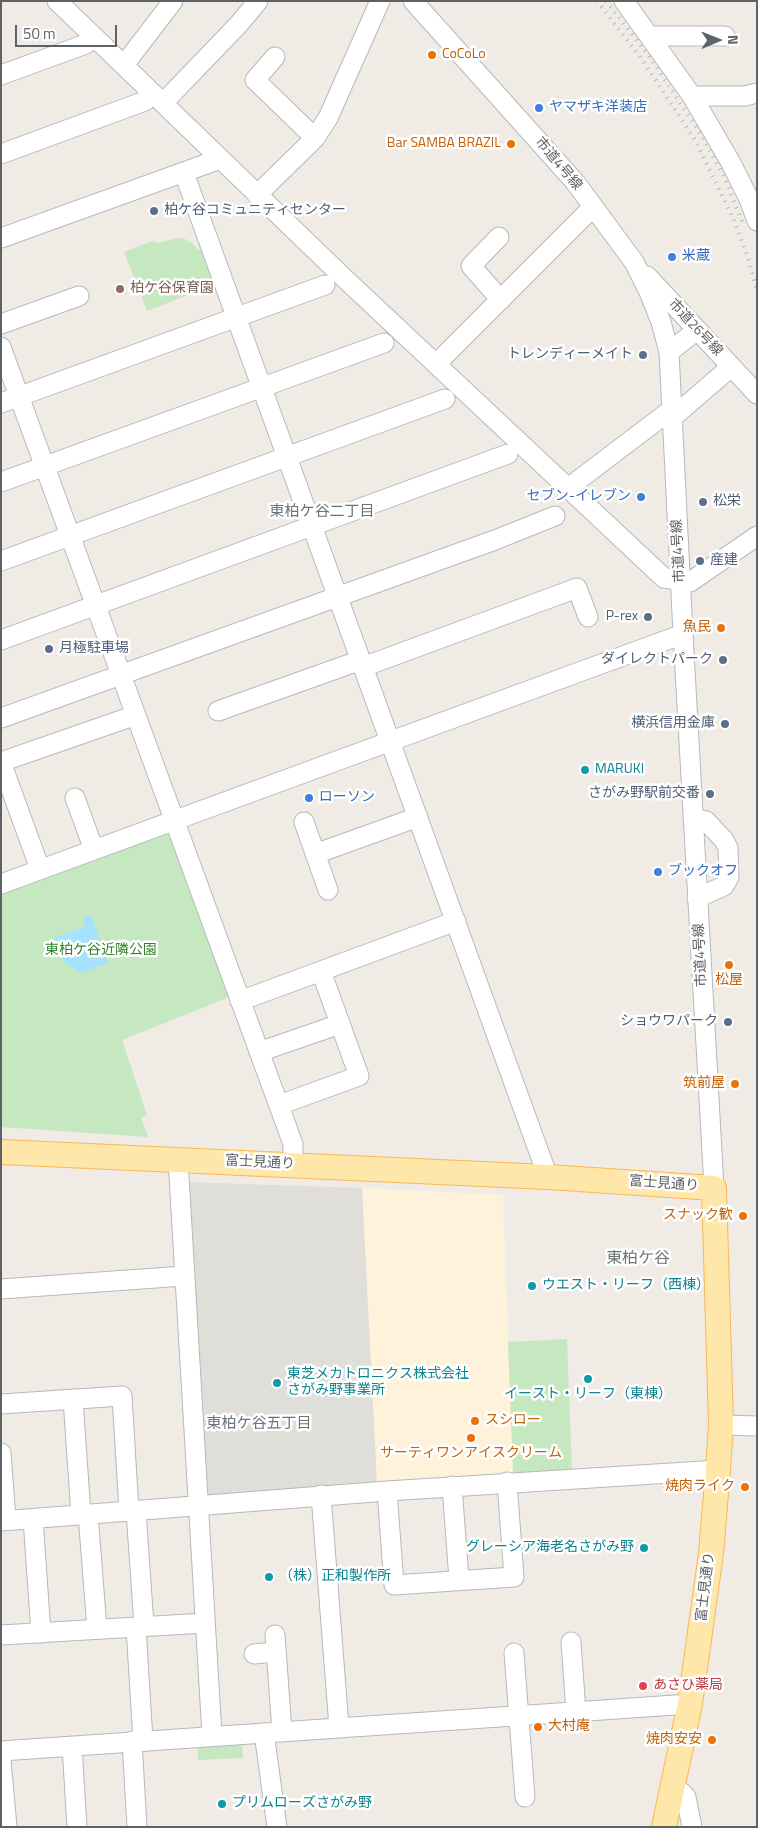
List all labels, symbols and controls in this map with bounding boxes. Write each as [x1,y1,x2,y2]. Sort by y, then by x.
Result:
scale bar [18,15,120,47]
north arrow [693,15,743,65]
text: 50 m [23,22,56,45]
text: N [723,35,744,45]
place label: CoCoLo [442,47,486,63]
marker: CoCoLo [426,49,438,61]
place label: ヤマザキ洋装店 [549,100,647,116]
marker: ヤマザキ洋装店 [533,102,545,114]
street label: 市道4号線 [531,134,585,194]
place label: Bar SAMBA BRAZIL [387,136,501,152]
marker: Bar SAMBA BRAZIL [505,138,517,150]
place label: 柏ケ谷コミュニティセンター [164,203,346,219]
marker: 柏ケ谷コミュニティセンター [148,205,160,217]
place label: 米蔵 [682,249,710,265]
marker: 米蔵 [666,251,678,263]
place label: 柏ケ谷保育園 [130,281,214,297]
marker: 柏ケ谷保育園 [114,283,126,295]
street label: 市道26号線 [664,296,726,360]
place label: トレンディーメイト [507,347,633,363]
marker: トレンディーメイト [637,349,649,361]
place label: セブン-イレブン [527,489,631,505]
marker: セブン-イレブン [635,491,647,503]
place label: 松栄 [713,494,741,510]
marker: 松栄 [697,496,709,508]
district label: 東柏ケ谷二丁目 [270,503,374,521]
street label: 市道4号線 [669,519,689,583]
place label: 産建 [710,553,738,569]
marker: 産建 [694,555,706,567]
place label: P-rex [606,609,638,625]
marker: P-rex [642,611,654,623]
place label: 魚民 [683,620,711,636]
marker: 魚民 [715,622,727,634]
place label: 月極駐車場 [59,641,129,657]
marker: 月極駐車場 [43,643,55,655]
place label: ダイレクトパーク [601,652,713,668]
marker: ダイレクトパーク [717,654,729,666]
place label: 横浜信用金庫 [631,716,715,732]
marker: 横浜信用金庫 [719,718,731,730]
place label: MARUKI [595,762,644,778]
marker: MARUKI [579,764,591,776]
place label: さがみ野駅前交番 [588,786,700,802]
marker: さがみ野駅前交番 [704,788,716,800]
place label: ローソン [319,790,375,806]
marker: ローソン [303,792,315,804]
place label: ブックオフ [668,864,738,880]
marker: ブックオフ [652,866,664,878]
street label: 市道4号線 [691,923,711,987]
park label: 東柏ケ谷近隣公園 [45,943,157,959]
marker: 松屋 [723,959,735,971]
place label: 松屋 [715,973,743,989]
place label: ショウワパーク [620,1014,718,1030]
marker: ショウワパーク [722,1016,734,1028]
place label: 筑前屋 [683,1076,725,1092]
marker: 筑前屋 [729,1078,741,1090]
street label: 富士見通り [225,1153,295,1173]
street label: 富士見通り [628,1173,700,1195]
place label: スナック歓 [663,1208,733,1224]
marker: スナック歓 [737,1210,749,1222]
district label: 東柏ケ谷 [606,1249,670,1269]
place label: ウエスト・リーフ（西棟） [542,1278,710,1294]
marker: ウエスト・リーフ（西棟） [526,1280,538,1292]
place label: 東芝メカトロニクス株式会社 さがみ野事業所 [287,1367,469,1400]
marker: イースト・リーフ（東棟） [582,1373,594,1385]
marker: 東芝メカトロニクス株式会社 さがみ野事業所 [271,1377,283,1389]
place label: イースト・リーフ（東棟） [504,1387,672,1403]
place label: スシロー [485,1413,541,1429]
district label: 東柏ケ谷五丁目 [207,1415,311,1433]
marker: スシロー [469,1415,481,1427]
marker: サーティワンアイスクリーム [465,1432,477,1444]
place label: サーティワンアイスクリーム [380,1446,562,1462]
place label: 焼肉ライク [665,1479,735,1495]
marker: 焼肉ライク [739,1481,751,1493]
place label: グレーシア海老名さがみ野 [466,1540,634,1556]
marker: グレーシア海老名さがみ野 [638,1542,650,1554]
street label: 富士見通り [693,1551,719,1623]
place label: （株）正和製作所 [279,1569,391,1585]
marker: （株）正和製作所 [263,1571,275,1583]
place label: あさひ薬局 [653,1678,723,1694]
marker: あさひ薬局 [637,1680,649,1692]
place label: 大村庵 [548,1719,590,1735]
marker: 大村庵 [532,1721,544,1733]
place label: 焼肉安安 [646,1732,702,1748]
marker: 焼肉安安 [706,1734,718,1746]
place label: プリムローズさがみ野 [232,1796,372,1812]
marker: プリムローズさがみ野 [216,1798,228,1810]

